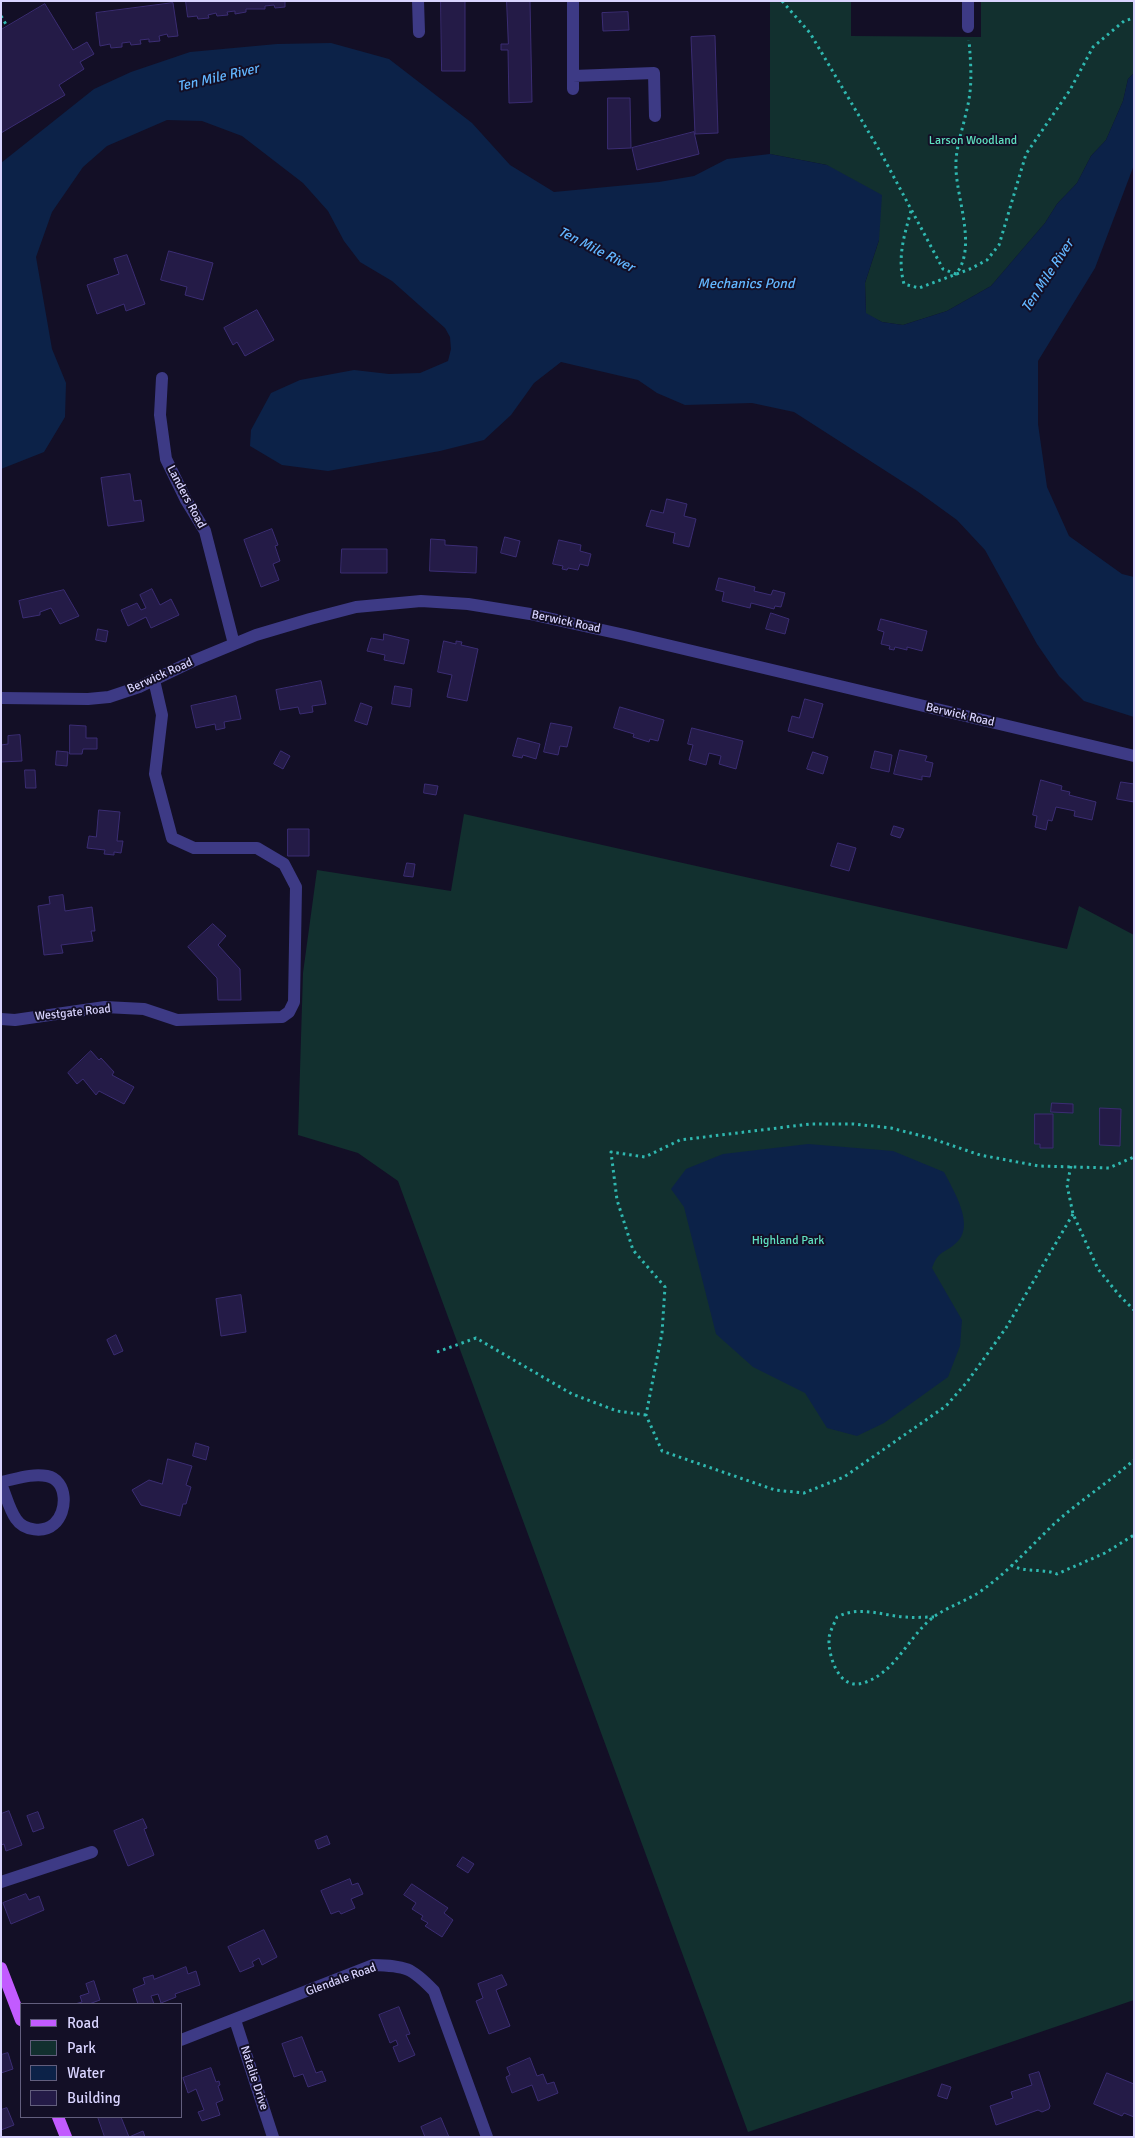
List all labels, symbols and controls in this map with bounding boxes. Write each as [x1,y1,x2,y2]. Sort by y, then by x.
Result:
water label: Ten Mile River [176,60,260,96]
park label: Larson Woodland [929,134,1017,148]
water label: Ten Mile River [555,224,637,276]
water label: Ten Mile River [1018,237,1078,315]
water label: Mechanics Pond [698,276,794,292]
street label: Landers Road [163,463,209,531]
street label: Berwick Road [530,608,602,636]
street label: Berwick Road [125,655,195,697]
street label: Berwick Road [924,700,996,730]
street label: Westgate Road [35,1002,111,1024]
park label: Highland Park [752,1234,824,1248]
street label: Glendale Road [304,1961,378,1999]
legend [20,2003,182,2118]
text: Road [67,2014,99,2032]
text: Park [67,2039,96,2057]
street label: Natalie Drive [237,2044,271,2112]
text: Water [67,2064,105,2082]
text: Building [67,2089,121,2107]

